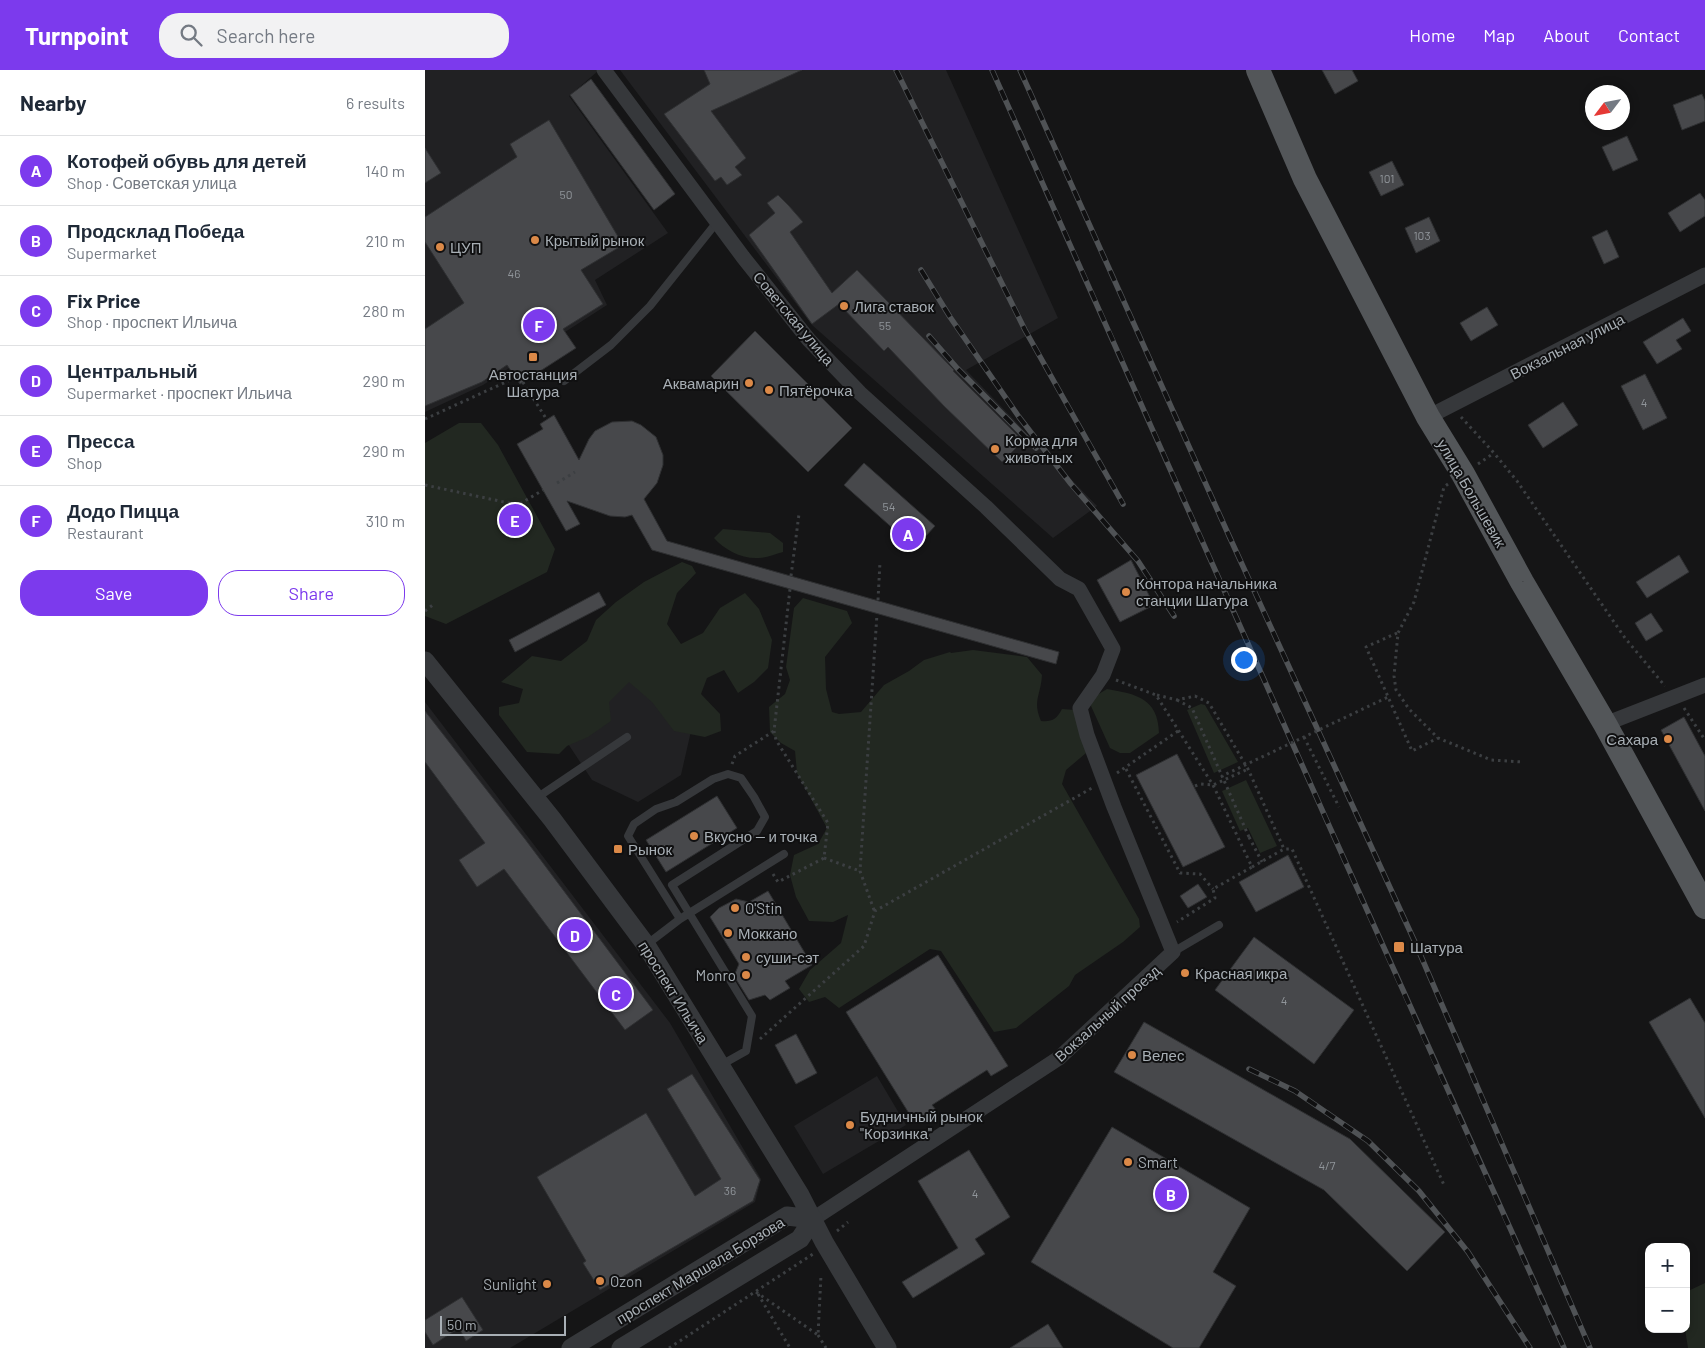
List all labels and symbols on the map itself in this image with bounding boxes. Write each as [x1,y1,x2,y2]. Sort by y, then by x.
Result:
north arrow [1585,85,1630,130]
house number: 101 [1380,171,1394,185]
house number: 50 [560,187,572,201]
house number: 103 [1413,228,1431,242]
place label: Крытый рынок [545,231,645,249]
marker: Крытый рынок [529,234,541,246]
place label: ЦУП [450,238,481,256]
marker: ЦУП [434,241,446,253]
house number: 46 [508,266,520,280]
street label: Советская улица [750,268,839,369]
place label: Лига ставок [854,297,934,315]
marker: Лига ставок [838,300,850,312]
pin: F [523,306,555,344]
street label: Вокзальная улица [1507,309,1628,383]
house number: 55 [879,318,891,332]
marker: Автостанция Шатура [527,351,539,363]
place label: Автостанция Шатура [489,365,577,400]
place label: Аквамарин [663,374,739,392]
marker: Аквамарин [743,377,755,389]
place label: Пятёрочка [779,381,853,399]
marker: Пятёрочка [763,384,775,396]
house number: 4 [1641,395,1647,409]
place label: Корма для животных [1005,431,1078,466]
street label: улица Большевик [1434,436,1510,551]
marker: Корма для животных [989,443,1001,455]
house number: 54 [883,499,895,513]
pin: E [499,501,531,539]
pin: A [892,515,924,553]
place label: Контора начальника станции Шатура [1136,574,1278,609]
marker: Контора начальника станции Шатура [1120,586,1132,598]
your location [1231,647,1257,673]
place label: Сахара [1606,730,1659,748]
marker: Сахара [1662,733,1674,745]
place label: Вкусно — и точка [704,827,818,845]
marker: Вкусно — и точка [688,830,700,842]
place label: Рынок [628,840,672,858]
marker: Рынок [612,843,624,855]
place label: O'Stin [745,899,782,917]
marker: O'Stin [729,902,741,914]
pin: D [559,916,591,954]
place label: Моккано [738,924,797,942]
marker: Моккано [722,927,734,939]
street label: проспект Ильича [635,938,713,1047]
place label: Шатура [1410,938,1463,956]
marker: Шатура [1392,940,1406,954]
place label: суши-сэт [756,948,819,966]
marker: суши-сэт [740,951,752,963]
street label: Вокзальный проезд [1051,961,1164,1065]
place label: Красная икра [1195,964,1288,982]
place label: Monro [695,966,736,984]
marker: Красная икра [1179,967,1191,979]
marker: Monro [740,969,752,981]
pin: C [600,975,632,1013]
house number: 4 [1281,993,1287,1007]
place label: Велес [1142,1046,1185,1064]
marker: Велес [1126,1049,1138,1061]
place label: Будничный рынок "Корзинка" [860,1107,983,1142]
marker: Будничный рынок "Корзинка" [844,1119,856,1131]
place label: Smart [1138,1153,1178,1171]
marker: Smart [1122,1156,1134,1168]
house number: 4/7 [1318,1158,1336,1172]
pin: B [1155,1175,1187,1213]
house number: 36 [724,1183,736,1197]
house number: 4 [972,1186,978,1200]
street label: проспект Маршала Борзова [613,1212,788,1327]
place label: Ozon [610,1272,642,1290]
place label: Sunlight [483,1275,537,1293]
marker: Ozon [594,1275,606,1287]
marker: Sunlight [541,1278,553,1290]
scale bar [440,1313,566,1336]

